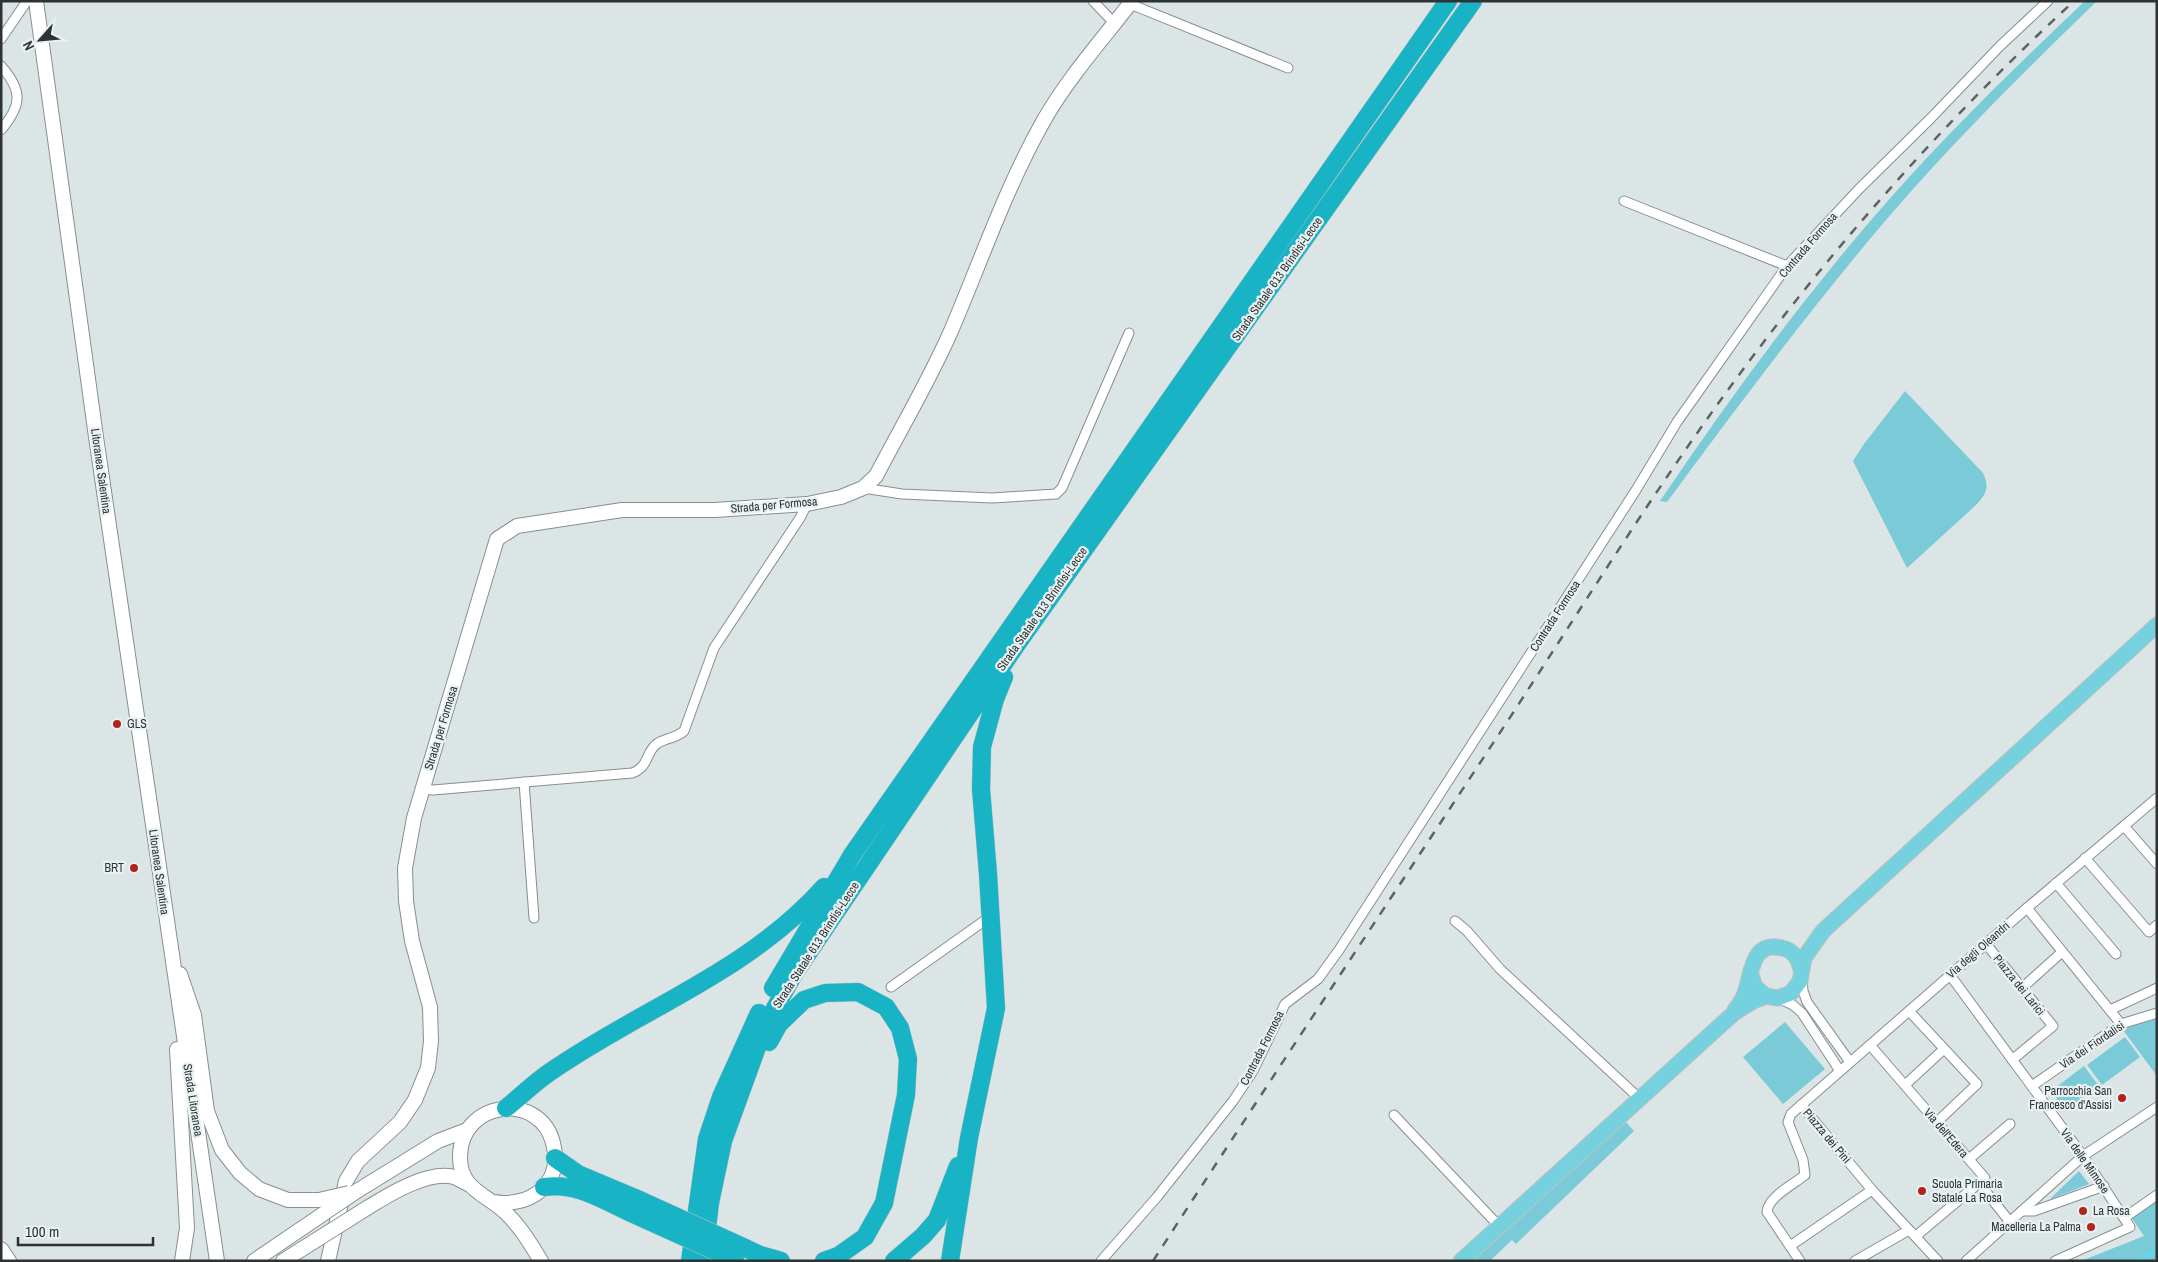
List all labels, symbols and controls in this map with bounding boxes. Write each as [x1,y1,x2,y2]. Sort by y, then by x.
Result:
north arrow [15,15,65,65]
text: N [19,38,38,54]
street label: Contrada Formosa [1775,209,1841,281]
street label: Strada Statale 613 Brindisi-Lecce [1228,214,1326,344]
street label: Litoranea Salentina [87,427,115,515]
street label: Strada per Formosa [730,493,819,517]
street label: Strada Statale 613 Brindisi-Lecce [993,544,1091,674]
street label: Contrada Formosa [1526,577,1584,655]
street label: Strada per Formosa [421,684,462,772]
place label: GLS [127,716,147,732]
marker: GLS [111,718,123,730]
street label: Litoranea Salentina [145,828,173,916]
place label: BRT [104,860,124,876]
marker: BRT [128,862,140,874]
street label: Strada Statale 613 Brindisi-Lecce [769,879,863,1011]
street label: Via degli Oleandri [1943,918,2013,982]
street label: Piazza dei Larici [1990,951,2048,1019]
street label: Contrada Formosa [1236,1008,1288,1088]
street label: Via dei Fiordalisi [2057,1017,2127,1073]
street label: Strada Litoranea [179,1063,207,1138]
place label: Parrocchia San Francesco d'Assisi [2029,1083,2112,1113]
marker: Parrocchia San Francesco d'Assisi [2116,1092,2128,1104]
street label: Piazza dei Pini [1799,1105,1855,1167]
street label: Via dell'Edera [1920,1105,1972,1162]
street label: Via delle Mimose [2057,1125,2113,1197]
place label: Scuola Primaria Statale La Rosa [1932,1176,2003,1206]
marker: Scuola Primaria Statale La Rosa [1916,1185,1928,1197]
place label: La Rosa [2093,1203,2130,1219]
marker: La Rosa [2077,1205,2089,1217]
scale bar [18,1214,152,1246]
place label: Macelleria La Palma [1991,1219,2082,1235]
text: 100 m [25,1221,59,1242]
marker: Macelleria La Palma [2085,1221,2097,1233]

